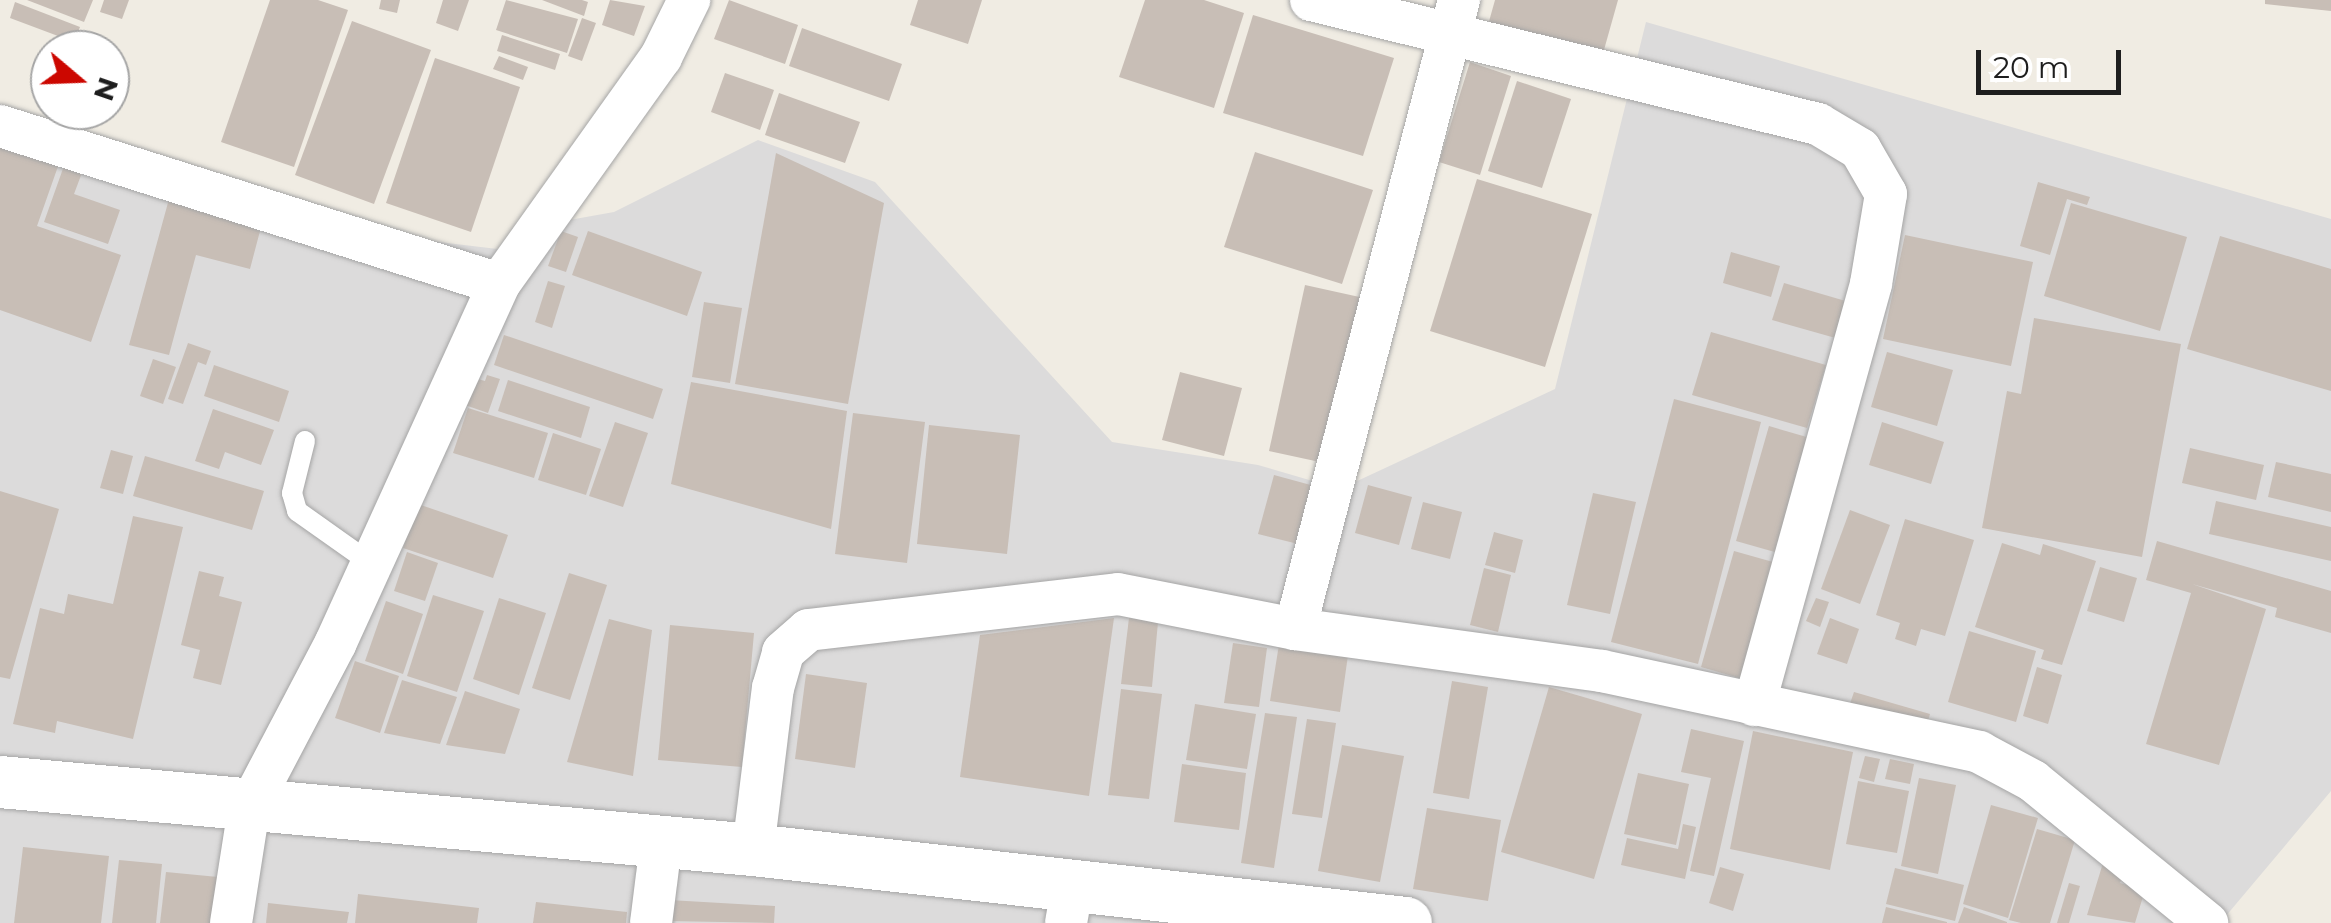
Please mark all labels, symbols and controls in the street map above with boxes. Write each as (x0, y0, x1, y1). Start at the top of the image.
north arrow (30, 30, 130, 130)
scale bar (1981, 30, 2126, 92)
text: 20 m (1993, 49, 2070, 86)
text: N (87, 73, 126, 105)

